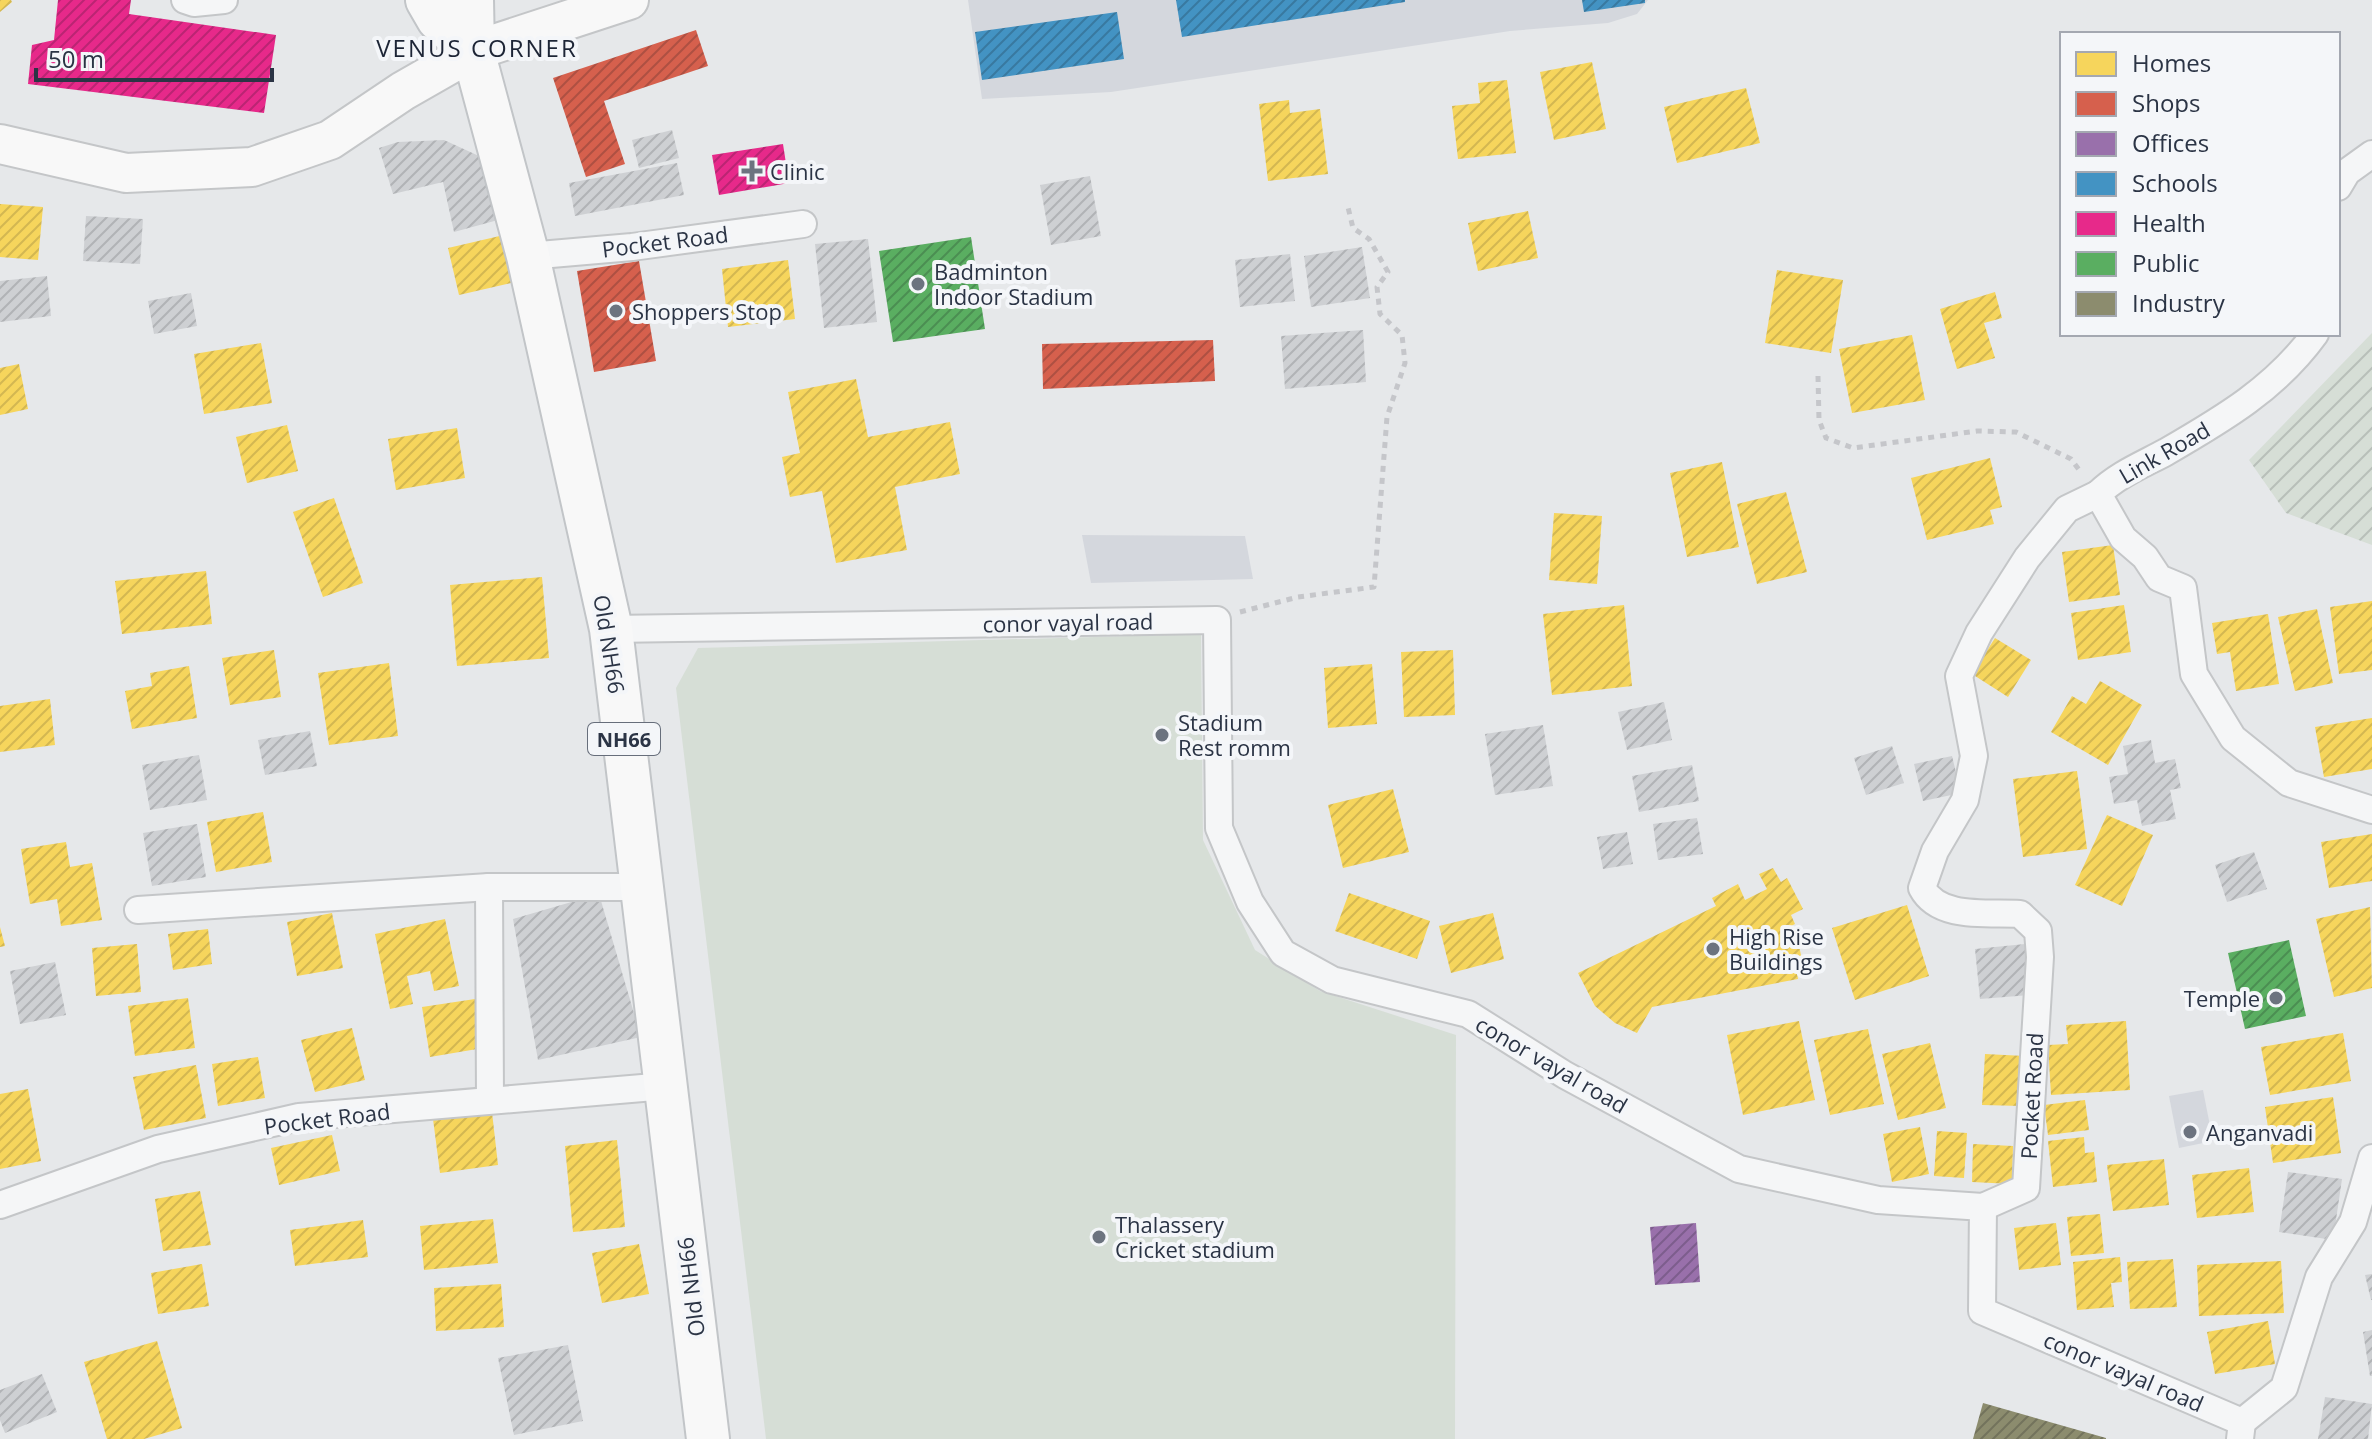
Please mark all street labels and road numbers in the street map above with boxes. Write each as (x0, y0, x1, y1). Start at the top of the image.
street label: Pocket Road (600, 218, 730, 264)
street label: Link Road (2113, 414, 2215, 490)
street label: Old NH66 (587, 592, 633, 696)
street label: conor vayal road (982, 606, 1154, 638)
road number: NH66 (588, 723, 660, 755)
street label: conor vayal road (1471, 1008, 1633, 1120)
street label: Pocket Road (2013, 1032, 2049, 1160)
street label: Pocket Road (262, 1095, 392, 1141)
street label: Old NH66 (669, 1236, 711, 1338)
street label: conor vayal road (2040, 1324, 2208, 1418)

